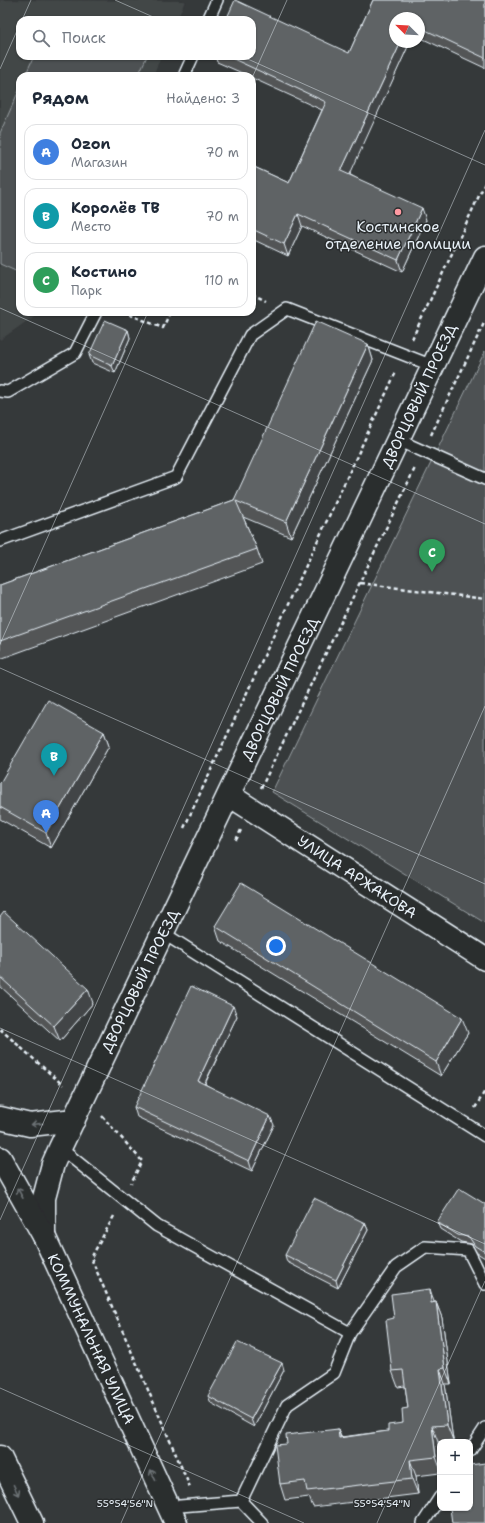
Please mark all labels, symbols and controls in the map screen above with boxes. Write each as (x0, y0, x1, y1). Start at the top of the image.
north arrow (389, 12, 425, 48)
search box (16, 16, 256, 60)
icon: search (30, 27, 52, 49)
text: Поиск (62, 28, 106, 48)
text: Рядом (32, 87, 89, 109)
text: Найдено: 3 (166, 90, 240, 107)
text: Ozon (71, 134, 111, 154)
text: A (41, 144, 51, 161)
text: 70 m (205, 144, 239, 161)
text: Магазин (71, 154, 127, 171)
text: Королёв ТВ (71, 198, 160, 218)
marker: Костинское отделение полиции (393, 207, 403, 217)
text: B (42, 208, 50, 225)
text: 70 m (205, 208, 239, 225)
place label: Костинское отделение полиции (325, 217, 471, 254)
text: Место (71, 218, 111, 235)
text: Костино (71, 262, 137, 282)
text: C (42, 272, 50, 289)
text: 110 m (204, 272, 239, 289)
text: Парк (71, 282, 102, 299)
street label: ДВОРЦОВЫЙ ПРОЕЗД (376, 320, 462, 471)
pin: C (419, 539, 445, 572)
street label: ДВОРЦОВЫЙ ПРОЕЗД (236, 613, 324, 764)
pin: B (41, 743, 67, 776)
pin: A (33, 800, 59, 833)
street label: УЛИЦА АРЖАКОВА (293, 831, 421, 923)
street label: ДВОРЦОВЫЙ ПРОЕЗД (96, 905, 184, 1056)
your location (266, 936, 286, 956)
one-way arrow (31, 1120, 44, 1128)
one-way arrow (15, 1187, 23, 1199)
street label: КОММУНАЛЬНАЯ УЛИЦА (43, 1251, 139, 1428)
map controls (437, 1439, 473, 1511)
button: + (437, 1439, 473, 1475)
one-way arrow (149, 1469, 157, 1481)
button: − (437, 1475, 473, 1511)
one-way arrow (13, 1484, 20, 1496)
text: 55°54'56"N (97, 1497, 153, 1510)
text: 55°54'54"N (354, 1497, 410, 1510)

